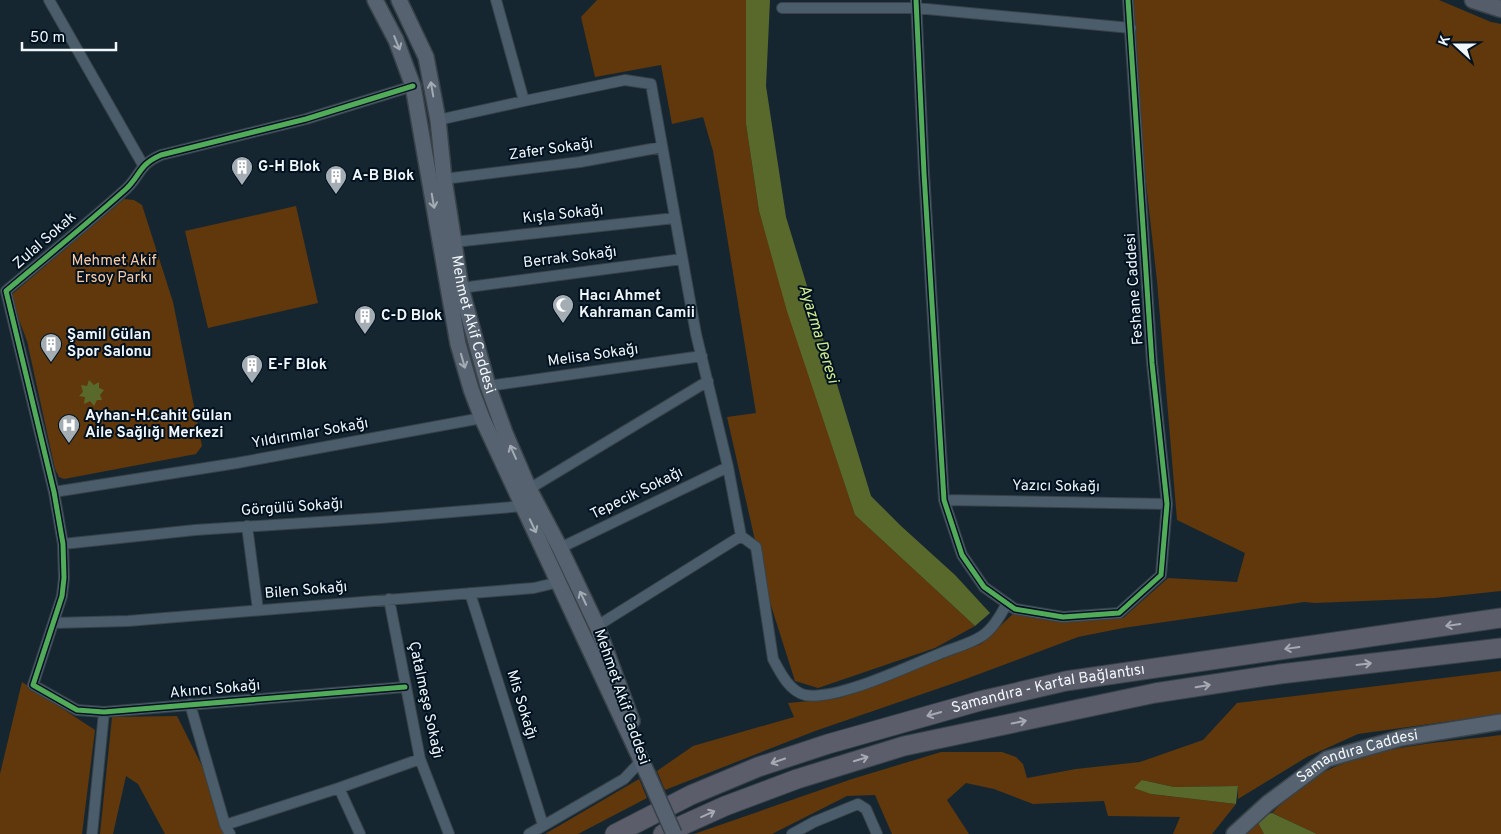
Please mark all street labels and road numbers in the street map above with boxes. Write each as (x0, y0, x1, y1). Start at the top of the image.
street label: Zafer Sokağı (508, 135, 594, 165)
street label: Kışla Sokağı (522, 201, 604, 229)
street label: Zulal Sokak (9, 208, 81, 274)
street label: Feshane Caddesi (1122, 232, 1148, 346)
street label: Berrak Sokağı (522, 243, 618, 273)
street label: Mehmet Akif Caddesi (447, 254, 500, 396)
street label: Melisa Sokağı (546, 340, 640, 372)
street label: Yıldırımlar Sokağı (250, 414, 370, 454)
street label: Tepecik Sokağı (588, 463, 686, 525)
street label: Yazıcı Sokağı (1012, 477, 1100, 497)
street label: Görgülü Sokağı (240, 495, 344, 521)
street label: Bilen Sokağı (264, 578, 348, 604)
street label: Mehmet Akif Caddesi (589, 627, 653, 767)
street label: Çatalmeşe Sokağı (403, 640, 447, 760)
street label: Samandıra - Kartal Bağlantısı (949, 660, 1146, 718)
street label: Mis Sokağı (501, 668, 541, 742)
street label: Akıncı Sokağı (169, 677, 261, 703)
street label: Samandıra Caddesi (1293, 726, 1419, 788)

